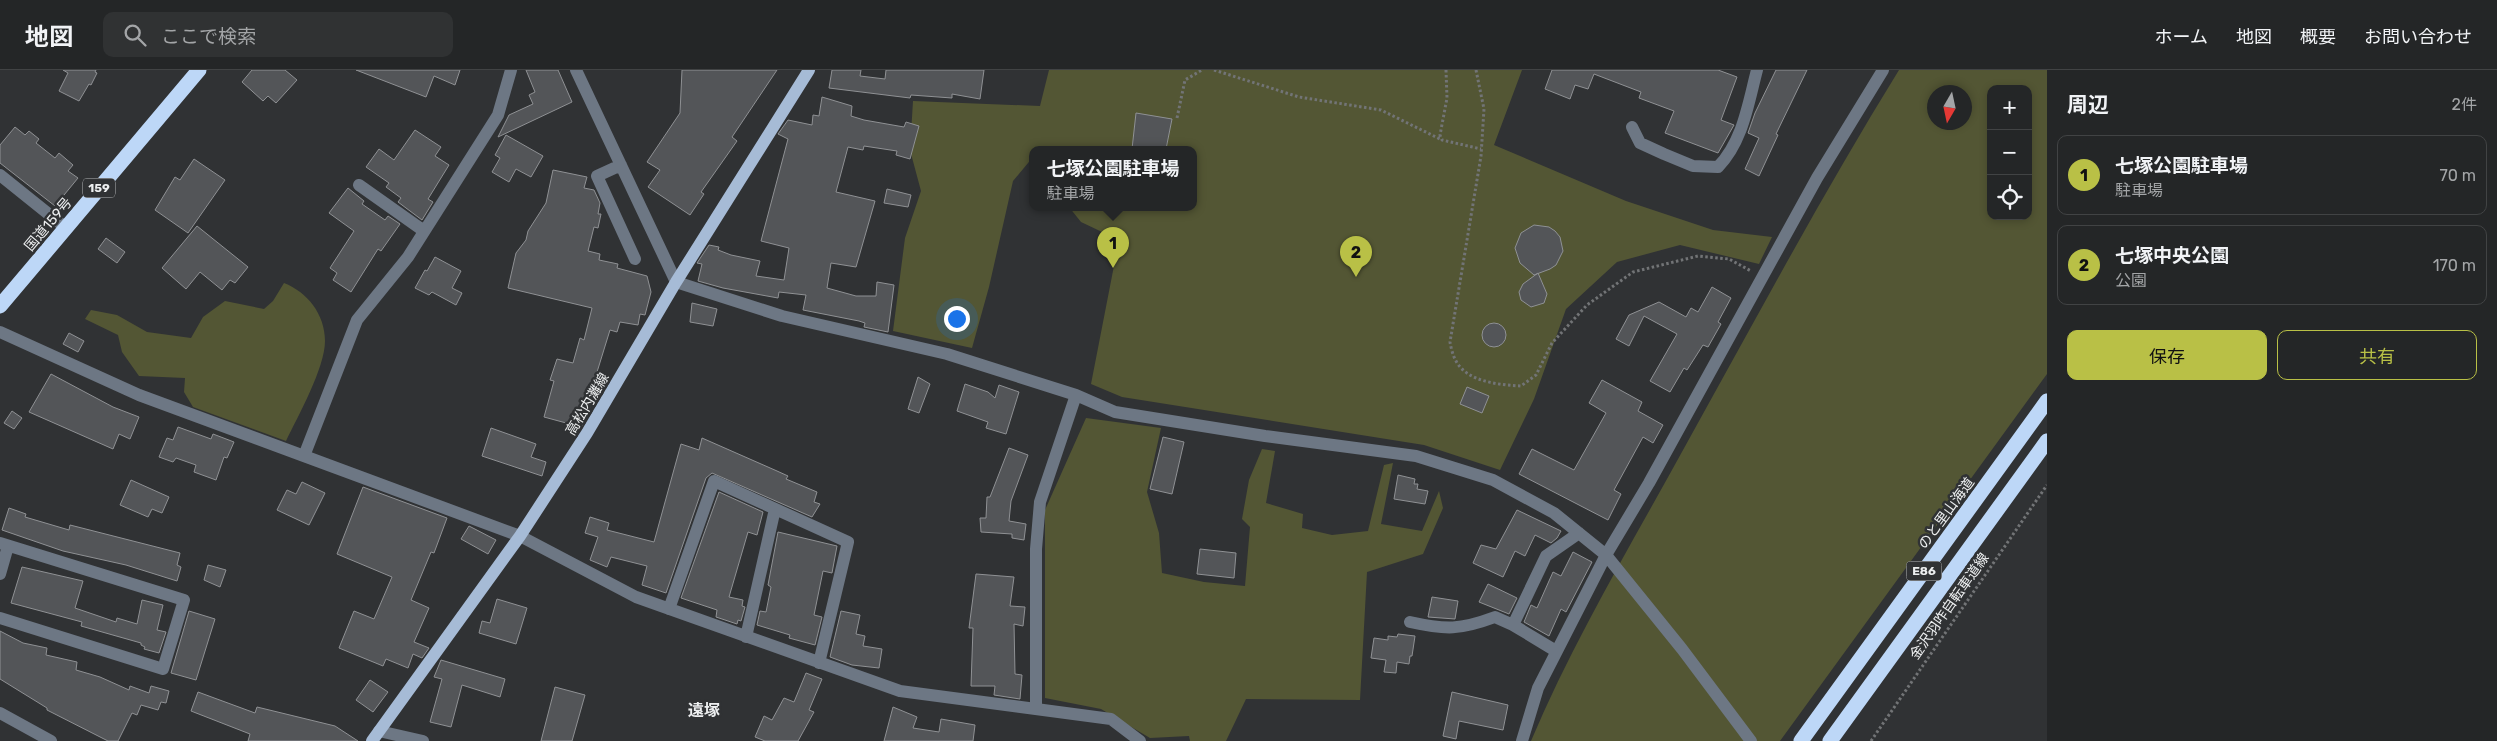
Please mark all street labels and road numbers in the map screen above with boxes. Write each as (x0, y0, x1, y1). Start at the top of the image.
road number: 159 (83, 179, 115, 198)
street label: 国道159号 (21, 194, 76, 255)
street label: 高松内灘線 (562, 370, 613, 439)
street label: のと里山海道 (1915, 474, 1978, 552)
street label: 金沢羽咋自転車道線 (1906, 550, 1993, 663)
road number: E86 (1906, 562, 1942, 581)

